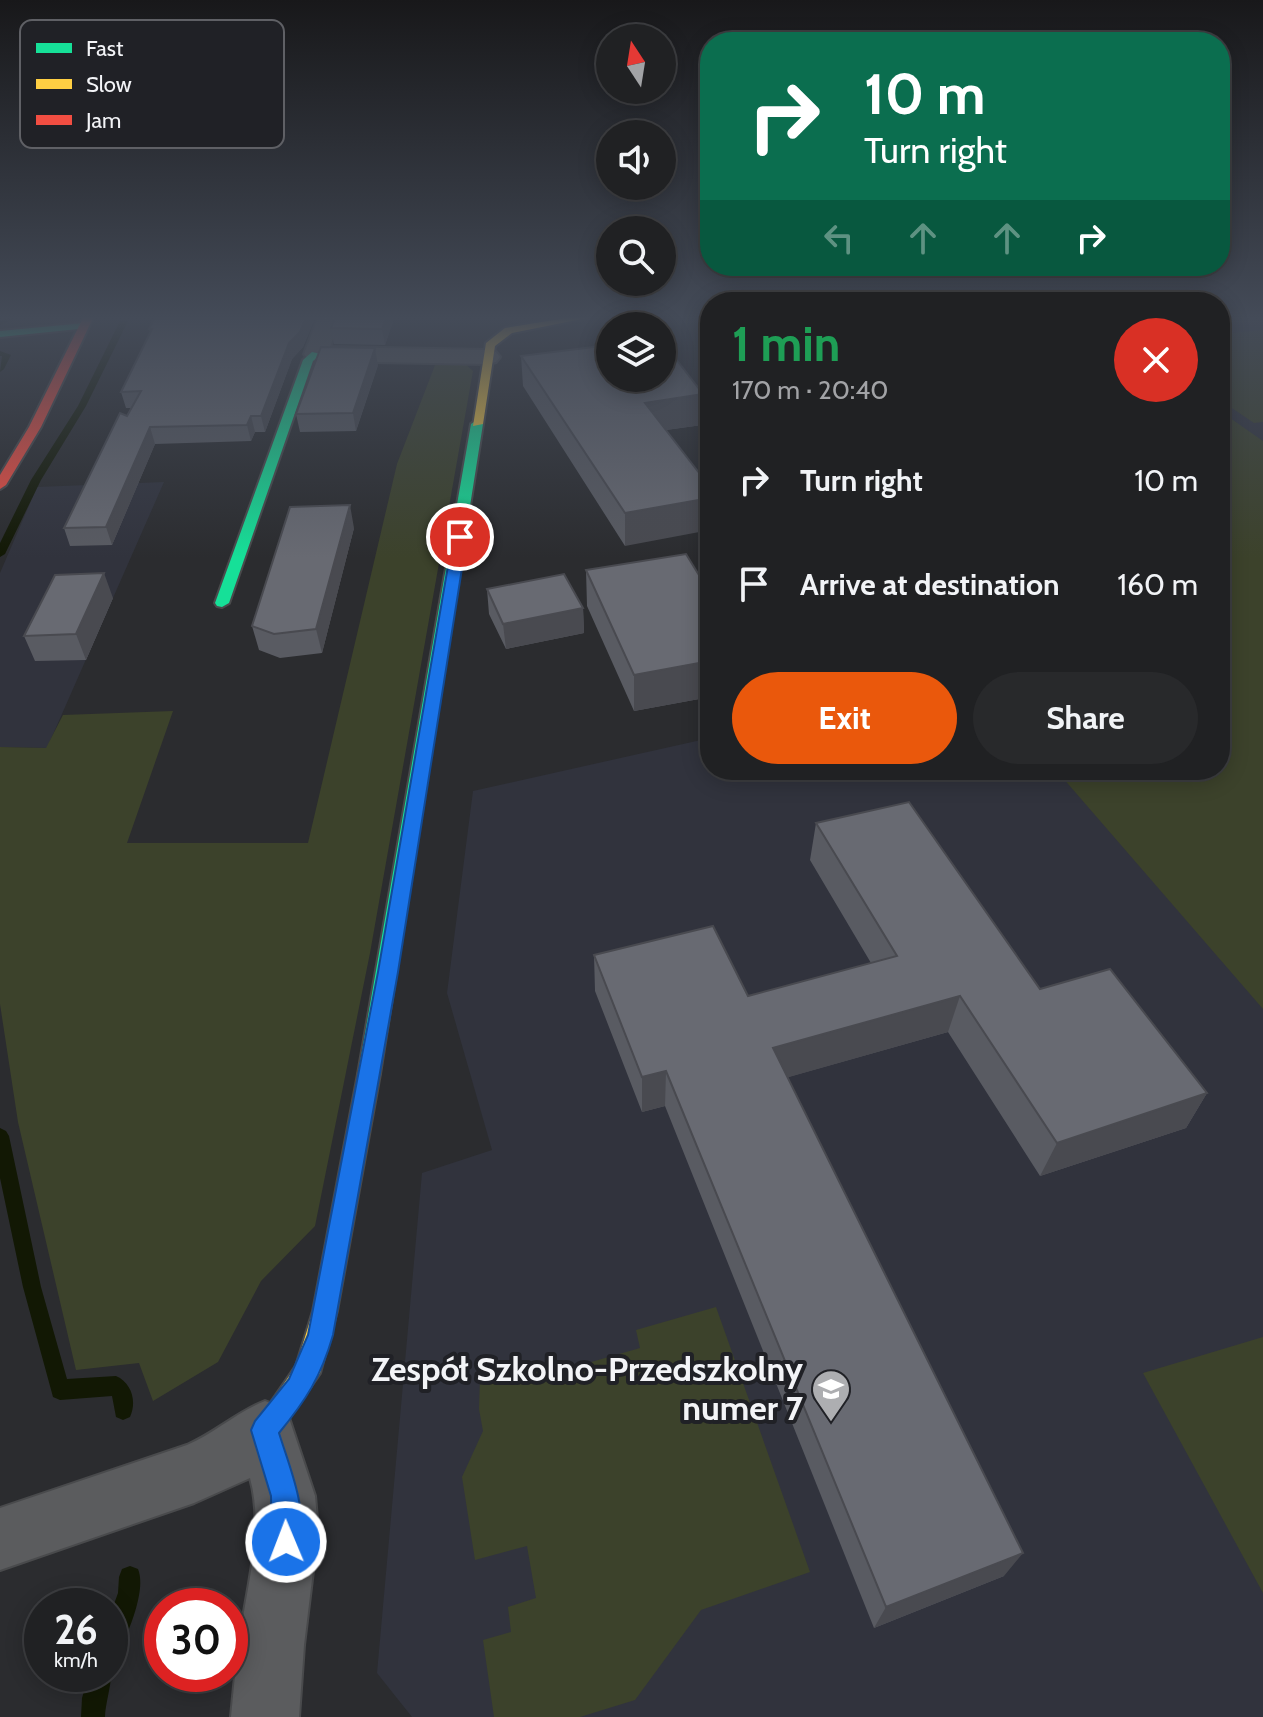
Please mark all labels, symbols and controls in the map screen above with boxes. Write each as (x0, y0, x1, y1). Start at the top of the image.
legend (20, 20, 284, 148)
north arrow (596, 24, 676, 104)
map controls (596, 24, 676, 392)
text: Fast (86, 35, 124, 62)
text: 10 m (864, 60, 985, 128)
icon: right (732, 64, 836, 168)
text: Slow (86, 71, 132, 98)
text: Jam (85, 107, 121, 134)
button: sound (596, 120, 676, 200)
text: Turn right (864, 128, 1007, 172)
button: search (596, 216, 676, 296)
icon: left (817, 216, 861, 260)
icon: ahead (901, 216, 945, 260)
icon: ahead (985, 216, 1029, 260)
icon: right (1069, 216, 1113, 260)
button: layers (596, 312, 676, 392)
text: 1 min (732, 315, 840, 373)
button: close (1114, 318, 1198, 402)
text: 170 m · 20:40 (732, 374, 888, 406)
icon: right (732, 458, 776, 502)
text: Turn right (800, 462, 923, 499)
text: 10 m (1134, 462, 1198, 499)
pin (426, 503, 494, 571)
icon: arrive (438, 515, 482, 559)
icon: arrive (732, 562, 776, 606)
text: Arrive at destination (800, 566, 1060, 603)
text: 160 m (1117, 566, 1198, 603)
button: Exit (732, 672, 957, 764)
button: Share (973, 672, 1198, 764)
place label: Zespół Szkolno-Przedszkolny numer 7 (371, 1348, 804, 1429)
school or university icon: Zespół Szkolno-Przedszkolny numer 7 (810, 1368, 852, 1423)
position arrow (244, 1500, 328, 1584)
speed limit sign: 30 (144, 1588, 248, 1692)
text: 26 (54, 1605, 98, 1654)
text: km/h (54, 1648, 98, 1672)

